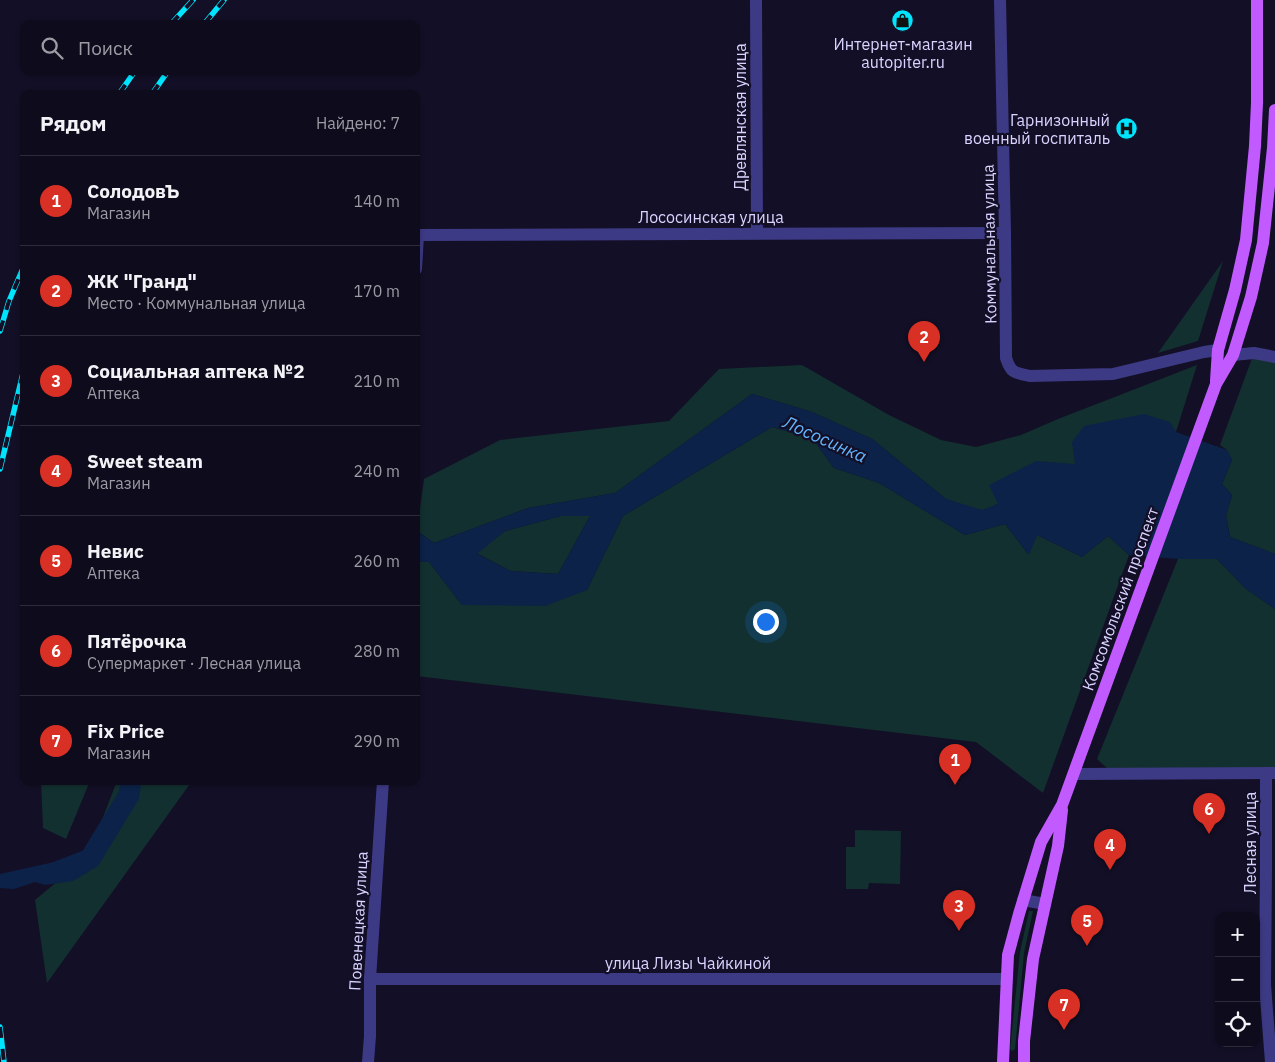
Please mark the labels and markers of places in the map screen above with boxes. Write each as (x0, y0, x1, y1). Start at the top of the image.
shop icon: Интернет-магазин autopiter.ru (891, 8, 915, 32)
place label: Интернет-магазин autopiter.ru (833, 34, 973, 72)
place label: Гарнизонный военный госпиталь (964, 110, 1110, 148)
hospital icon: Гарнизонный военный госпиталь (1114, 117, 1138, 141)
pin: 2 (908, 321, 940, 362)
pin: 1 (939, 744, 971, 785)
pin: 6 (1193, 793, 1225, 834)
pin: 4 (1094, 829, 1126, 870)
pin: 3 (943, 890, 975, 931)
pin: 5 (1071, 905, 1103, 946)
pin: 7 (1048, 989, 1080, 1030)

